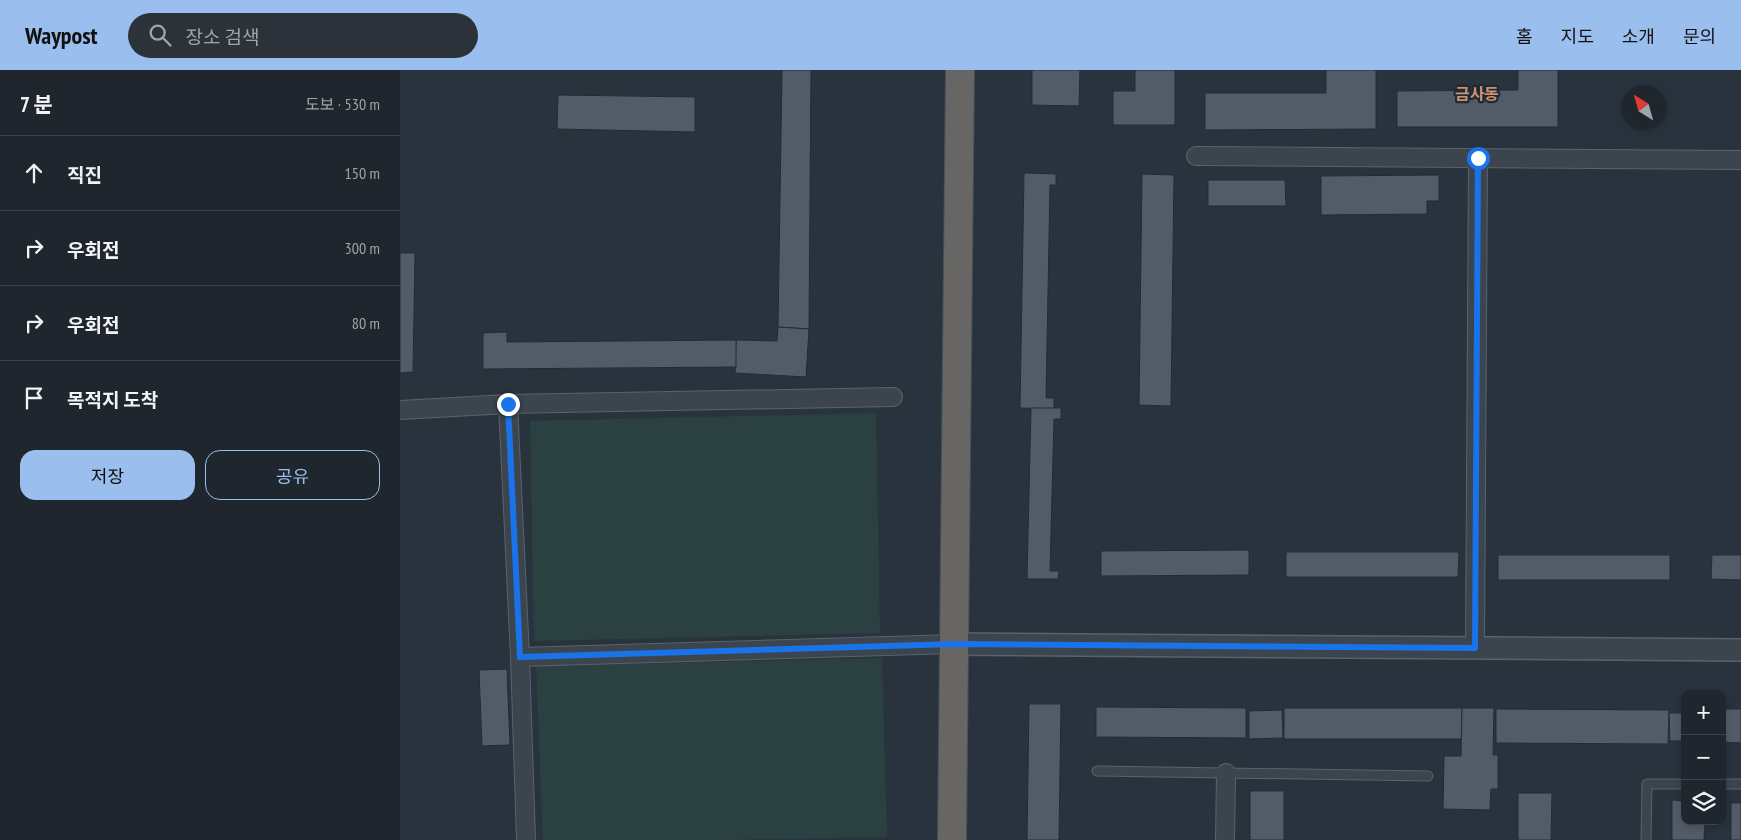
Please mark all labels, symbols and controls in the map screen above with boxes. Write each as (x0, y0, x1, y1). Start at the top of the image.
search box (128, 13, 478, 58)
text: Waypost (25, 20, 98, 51)
icon: search (146, 21, 174, 49)
text: 장소 검색 (186, 25, 259, 49)
text: 홈 (1516, 25, 1533, 48)
text: 지도 (1561, 25, 1594, 48)
text: 소개 (1622, 25, 1655, 48)
text: 문의 (1683, 25, 1716, 48)
district label: 금사동 (1455, 84, 1499, 104)
north arrow (1621, 85, 1666, 130)
text: 7 분 (20, 91, 53, 118)
text: 도보 · 530 m (305, 94, 380, 114)
route start (1467, 147, 1490, 170)
icon: ahead (20, 159, 48, 187)
text: 직진 (67, 163, 102, 187)
text: 150 m (345, 163, 380, 183)
icon: right (20, 234, 48, 262)
text: 우회전 (67, 238, 119, 262)
text: 300 m (345, 238, 380, 258)
icon: right (20, 309, 48, 337)
text: 우회전 (67, 313, 119, 337)
text: 80 m (352, 313, 380, 333)
icon: arrive (20, 384, 48, 412)
text: 목적지 도착 (67, 388, 158, 412)
route end (497, 393, 520, 416)
button: 저장 (20, 450, 195, 500)
button: 공유 (205, 450, 380, 500)
map controls (1681, 690, 1726, 825)
button: + (1681, 690, 1726, 735)
button: − (1681, 735, 1726, 780)
button: layers (1681, 780, 1726, 825)

